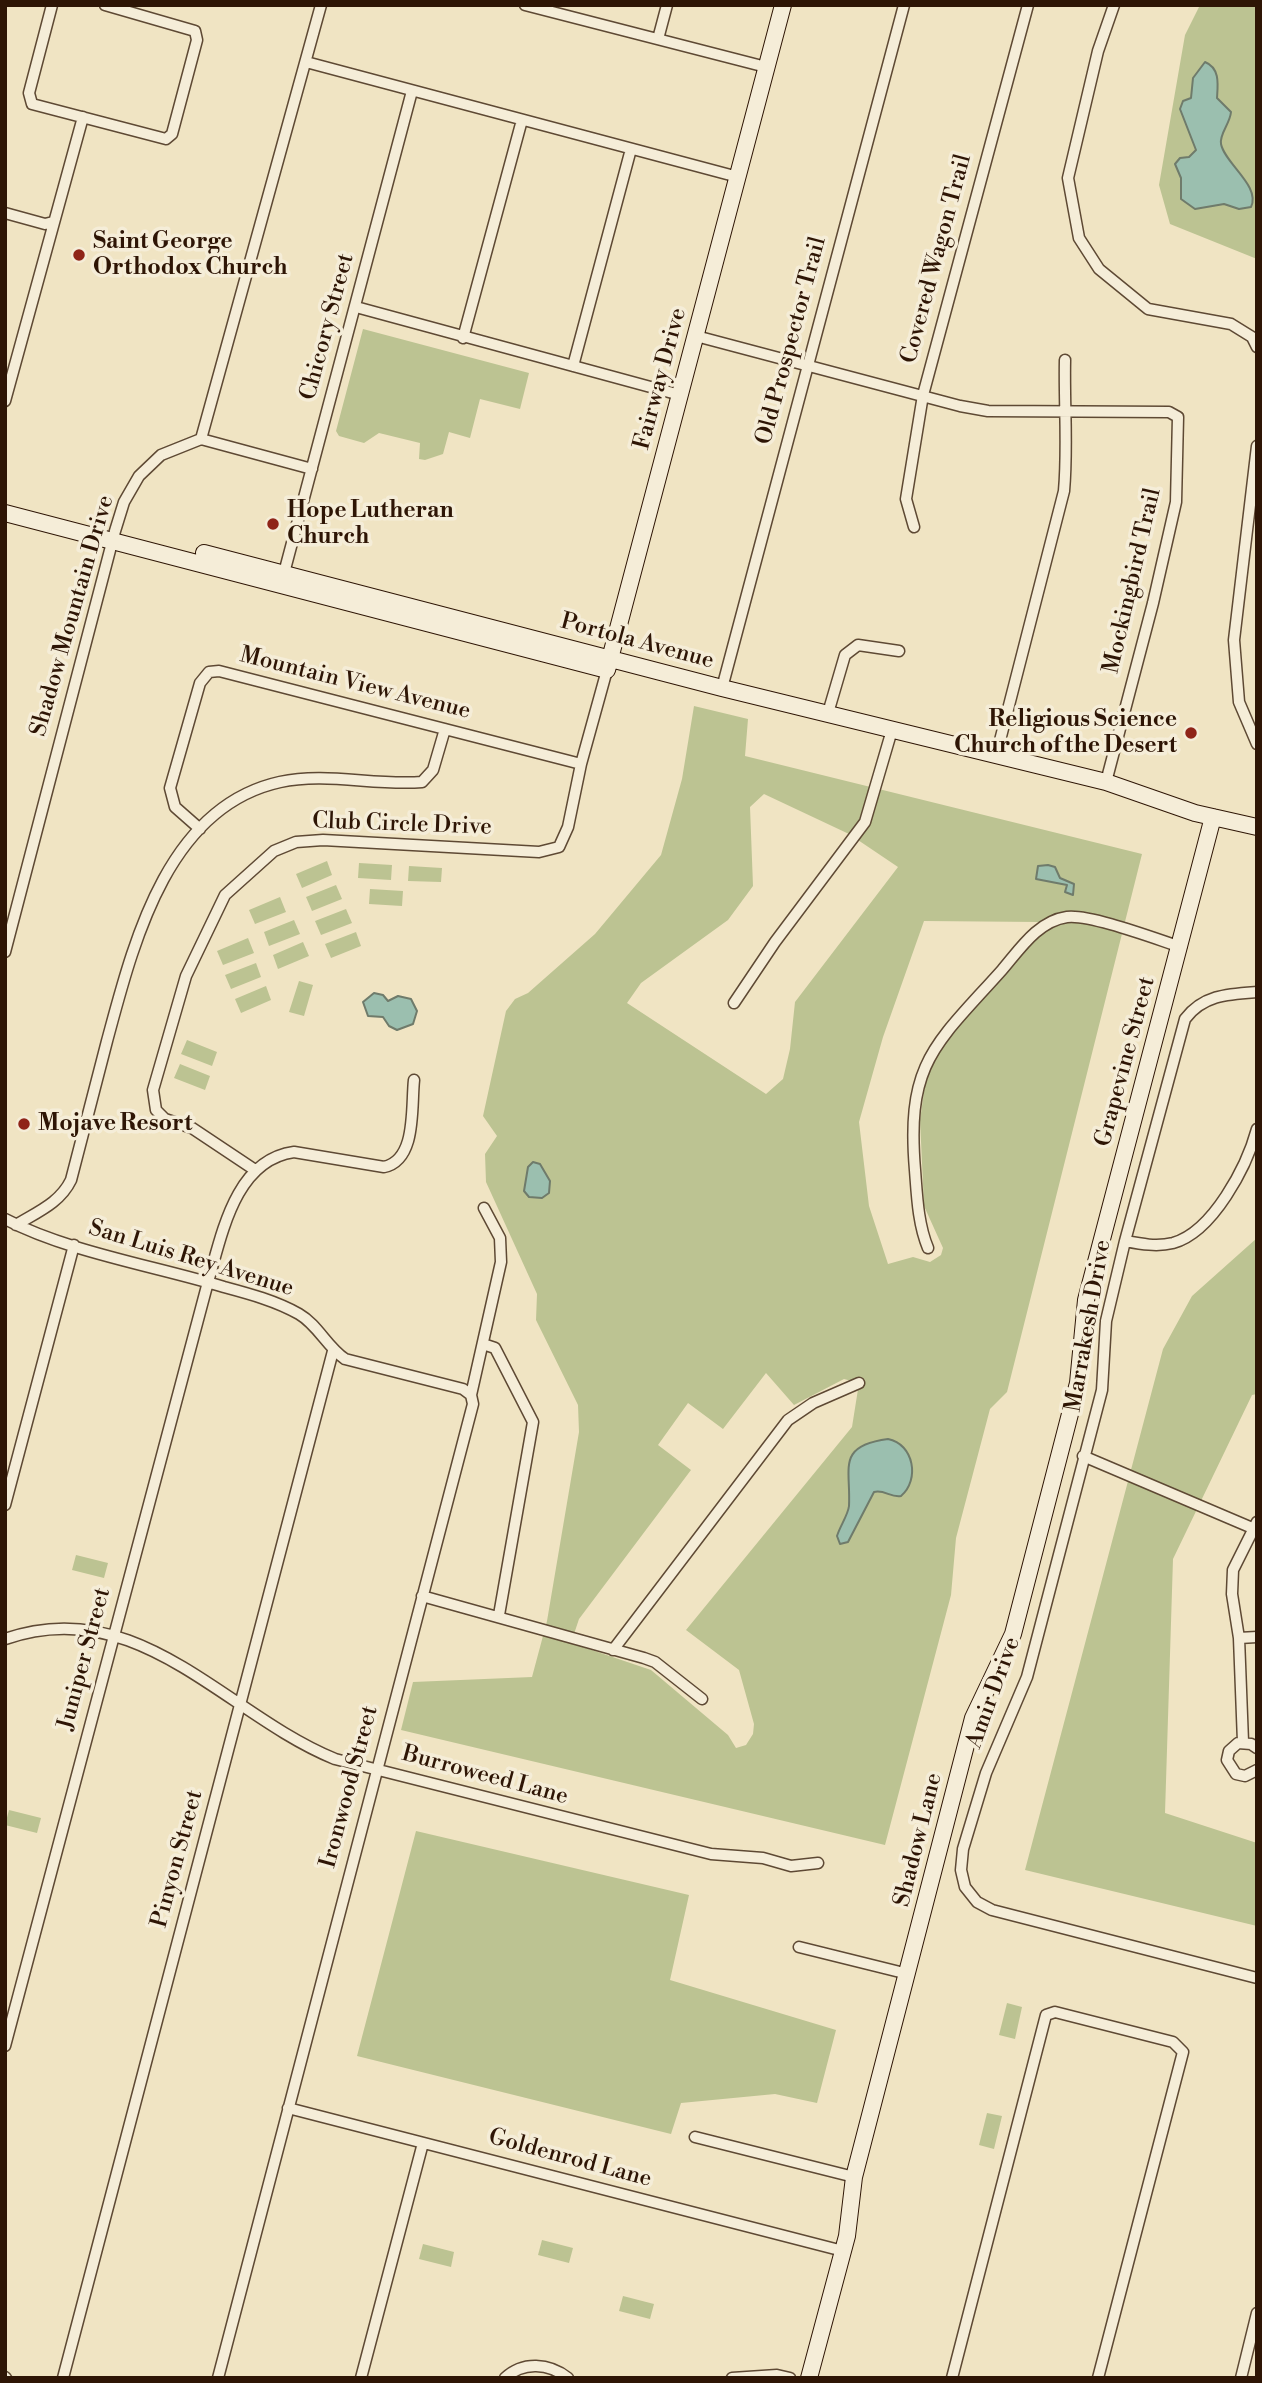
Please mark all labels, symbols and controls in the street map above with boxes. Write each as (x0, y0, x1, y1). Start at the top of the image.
street label: Covered Wagon Trail (896, 151, 978, 367)
place label: Saint George Orthodox Church (93, 228, 287, 282)
street label: Old Prospector Trail (751, 234, 833, 448)
marker: Saint George Orthodox Church (71, 247, 87, 263)
street label: Chicory Street (295, 251, 361, 403)
street label: Fairway Drive (629, 305, 693, 453)
street label: Mockingbird Trail (1098, 486, 1168, 676)
street label: Shadow Mountain Drive (25, 492, 121, 740)
place label: Hope Lutheran Church (287, 497, 454, 551)
marker: Hope Lutheran Church (265, 516, 281, 532)
street label: Portola Avenue (557, 608, 717, 676)
street label: Mountain View Avenue (237, 642, 473, 726)
place label: Religious Science Church of the Desert (954, 706, 1177, 760)
marker: Religious Science Church of the Desert (1183, 725, 1199, 741)
street label: Club Circle Drive (312, 808, 492, 842)
street label: Grapevine Street (1090, 974, 1162, 1150)
place label: Mojave Resort (38, 1110, 192, 1138)
marker: Mojave Resort (16, 1116, 32, 1132)
street label: San Luis Rey Avenue (85, 1215, 297, 1303)
street label: Marrakesh Drive (1060, 1238, 1118, 1414)
street label: Juniper Street (53, 1585, 117, 1733)
street label: Amir Drive (961, 1633, 1027, 1753)
street label: Ironwood Street (315, 1703, 385, 1871)
street label: Burroweed Lane (399, 1741, 571, 1811)
street label: Shadow Lane (889, 1770, 949, 1910)
street label: Pinyon Street (146, 1787, 210, 1931)
street label: Goldenrod Lane (485, 2124, 655, 2194)

